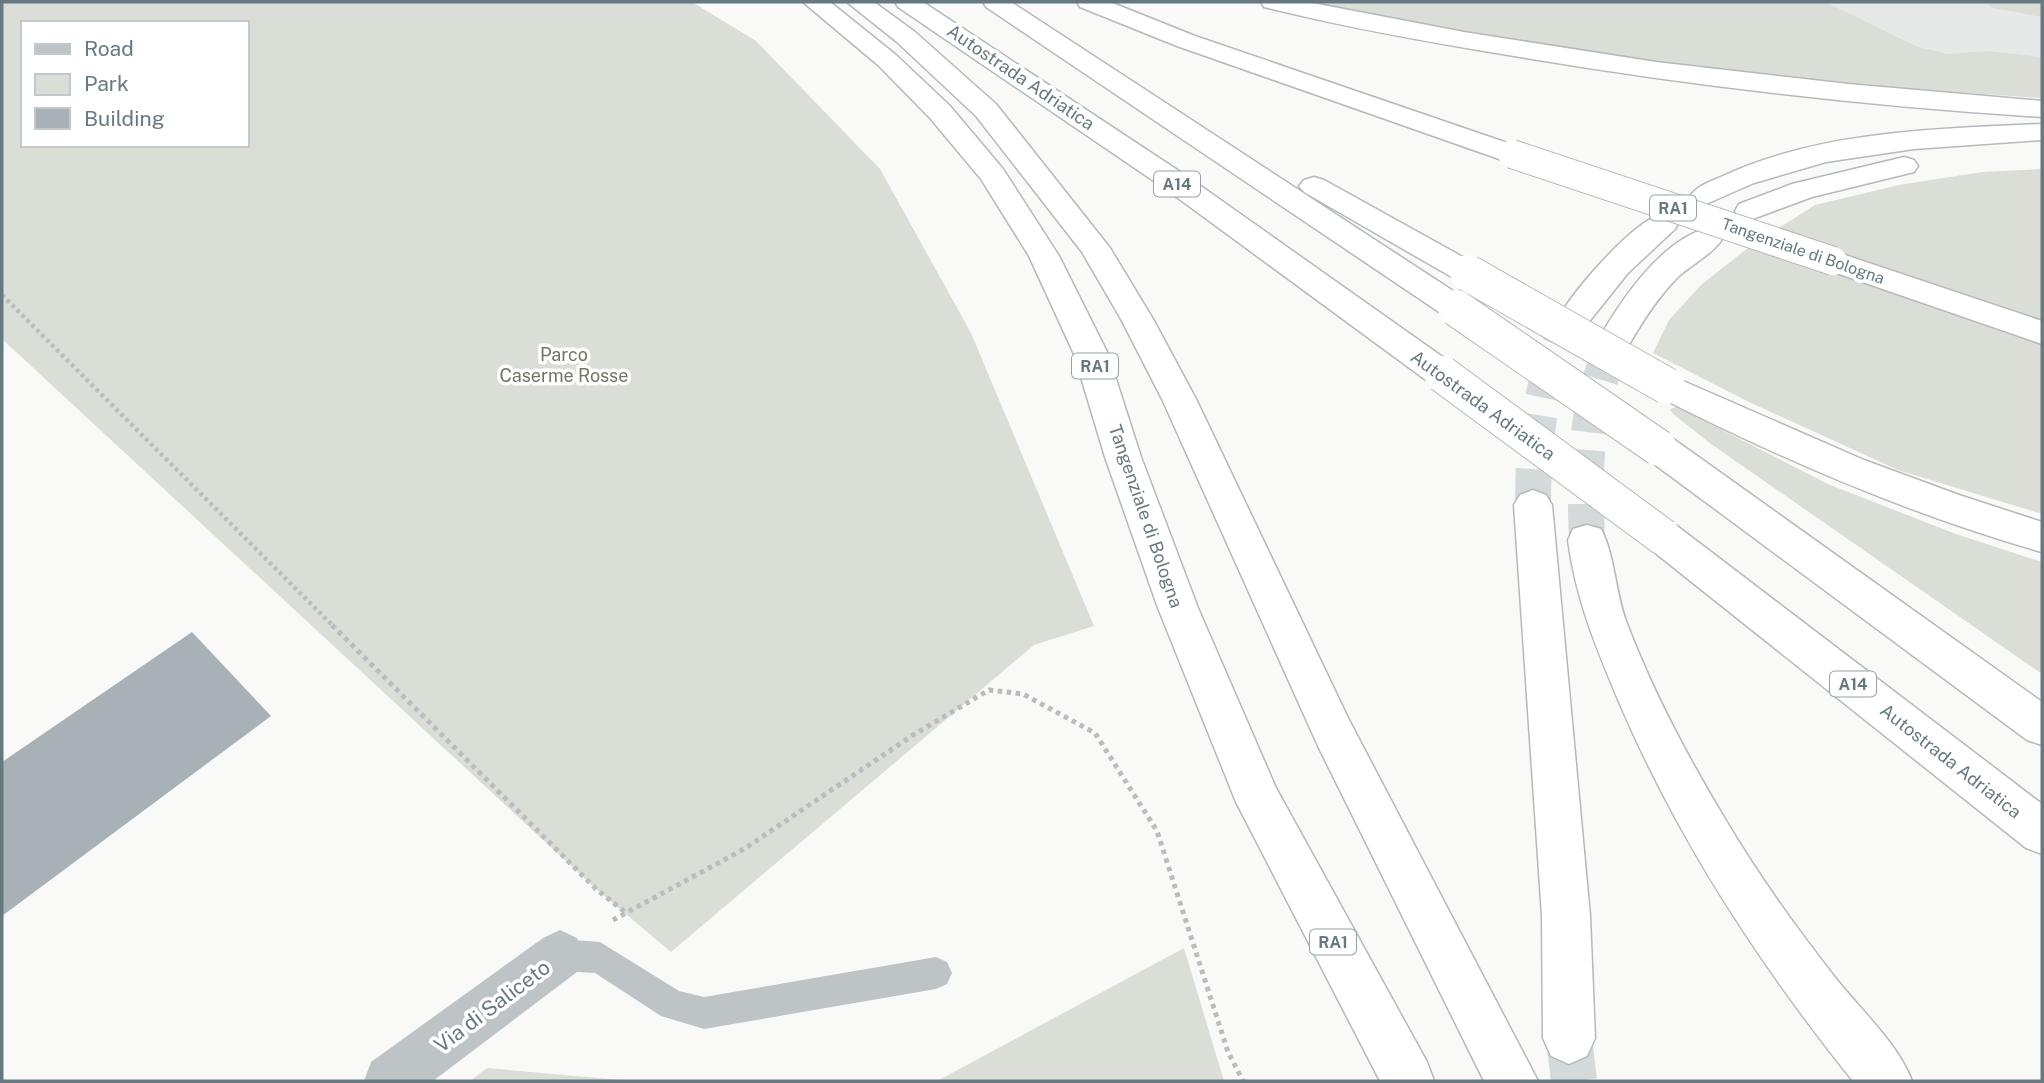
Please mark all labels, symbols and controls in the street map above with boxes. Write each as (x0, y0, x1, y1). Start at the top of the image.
street label: Autostrada Adriatica (943, 20, 1099, 134)
legend (21, 21, 248, 147)
text: Road (84, 36, 134, 61)
text: Park (84, 71, 129, 96)
text: Building (84, 106, 165, 131)
road number: A14 (1154, 172, 1200, 196)
road number: RA1 (1650, 196, 1696, 220)
street label: Tangenziale di Bologna (1719, 214, 1887, 288)
park label: Parco Caserme Rosse (500, 344, 628, 386)
street label: Autostrada Adriatica (1407, 346, 1559, 464)
road number: RA1 (1072, 354, 1118, 378)
street label: Tangenziale di Bologna (1105, 422, 1187, 610)
road number: A14 (1830, 671, 1876, 696)
street label: Autostrada Adriatica (1876, 699, 2026, 823)
road number: RA1 (1310, 930, 1356, 954)
street label: Via di Saliceto (429, 954, 555, 1058)

